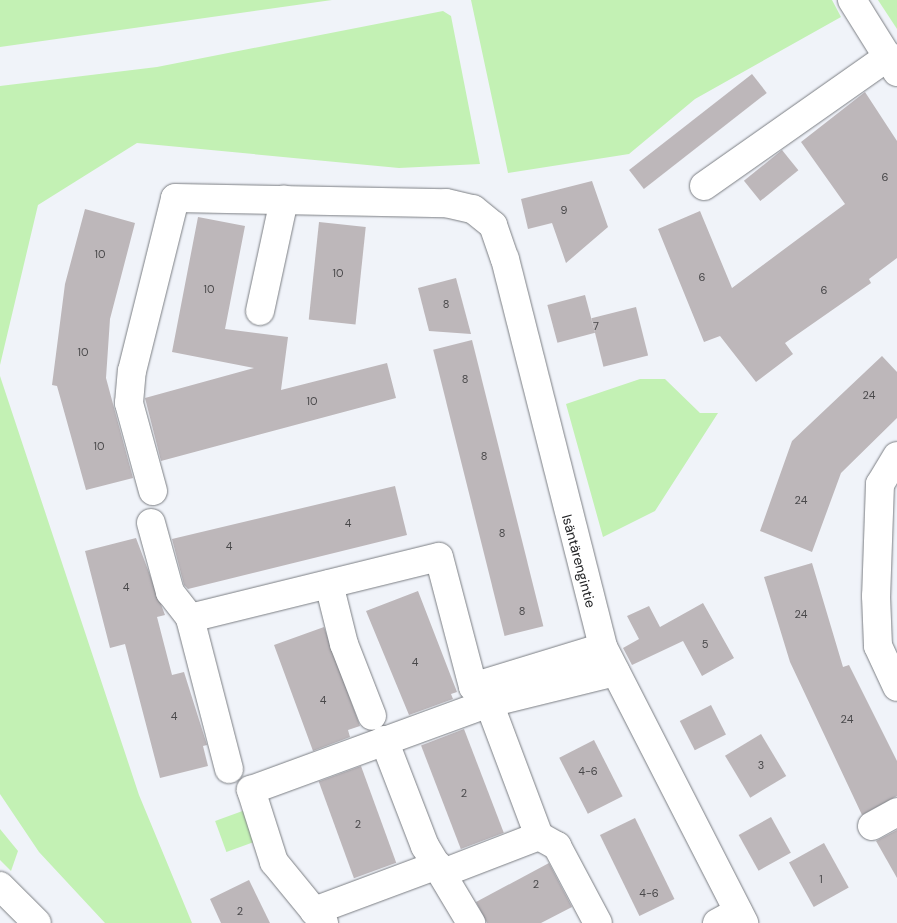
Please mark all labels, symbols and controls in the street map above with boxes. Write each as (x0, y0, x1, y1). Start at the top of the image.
house number: 6 (882, 170, 888, 184)
house number: 9 (561, 203, 567, 217)
house number: 10 (95, 247, 105, 261)
house number: 10 (333, 266, 343, 280)
house number: 6 (699, 270, 705, 284)
house number: 10 (204, 282, 214, 296)
house number: 6 (821, 283, 827, 297)
house number: 8 (443, 297, 449, 311)
house number: 7 (593, 319, 599, 333)
house number: 10 (78, 345, 88, 359)
house number: 8 (462, 372, 468, 386)
house number: 24 (863, 388, 875, 402)
house number: 10 (307, 394, 317, 408)
house number: 10 (94, 439, 104, 453)
house number: 8 (481, 449, 487, 463)
house number: 24 (795, 493, 807, 507)
street label: Isäntärengintie (558, 512, 600, 610)
house number: 4 (345, 516, 351, 530)
house number: 8 (499, 526, 505, 540)
house number: 4 (226, 539, 232, 553)
house number: 4 (123, 580, 129, 594)
house number: 8 (519, 604, 525, 618)
house number: 24 (795, 607, 807, 621)
house number: 5 (702, 637, 708, 651)
house number: 4 (412, 655, 418, 669)
house number: 4 (320, 693, 326, 707)
house number: 4 (171, 709, 177, 723)
house number: 24 (841, 712, 853, 726)
house number: 3 (758, 758, 764, 772)
house number: 4-6 (578, 764, 598, 778)
house number: 2 (461, 786, 467, 800)
house number: 2 (355, 817, 361, 831)
house number: 1 (819, 872, 823, 886)
house number: 2 (533, 877, 539, 891)
house number: 4-6 (639, 886, 659, 900)
house number: 2 (237, 904, 243, 918)

